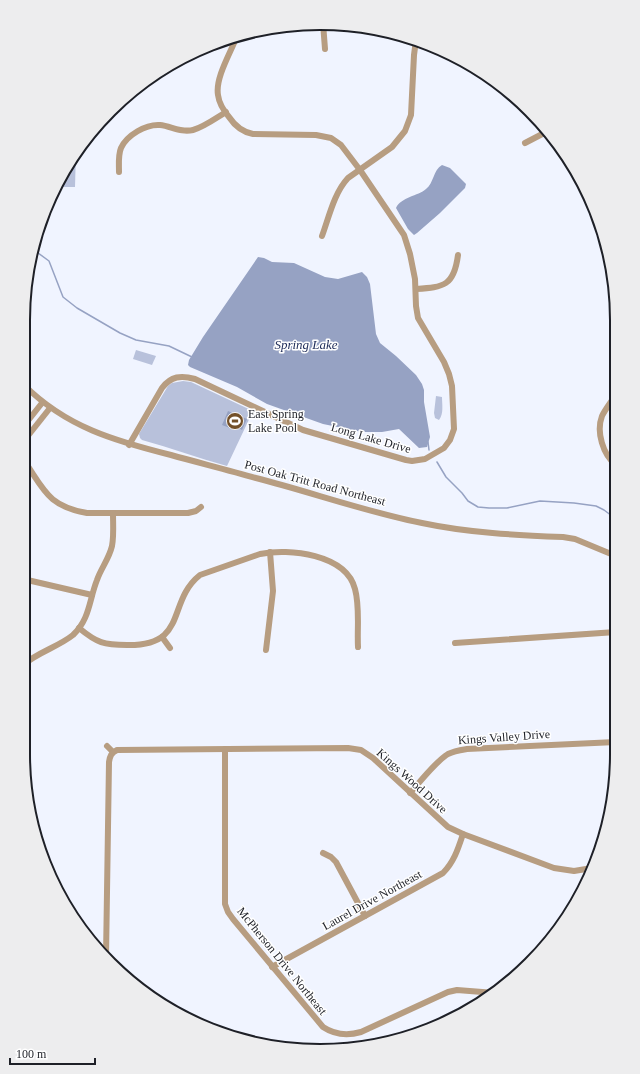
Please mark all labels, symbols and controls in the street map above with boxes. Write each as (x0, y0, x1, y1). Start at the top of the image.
water label: Spring Lake (274, 337, 338, 352)
place label: East Spring Lake Pool (248, 407, 304, 435)
sports icon: East Spring Lake Pool (225, 411, 245, 431)
street label: Long Lake Drive (329, 420, 413, 456)
street label: Post Oak Tritt Road Northeast (243, 457, 388, 509)
street label: Kings Valley Drive (457, 727, 551, 747)
street label: Kings Wood Drive (374, 746, 450, 816)
street label: Laurel Drive Northeast (320, 867, 425, 933)
street label: McPherson Drive Northeast (234, 904, 330, 1018)
scale bar (10, 1040, 95, 1066)
text: 100 m (16, 1047, 47, 1061)

